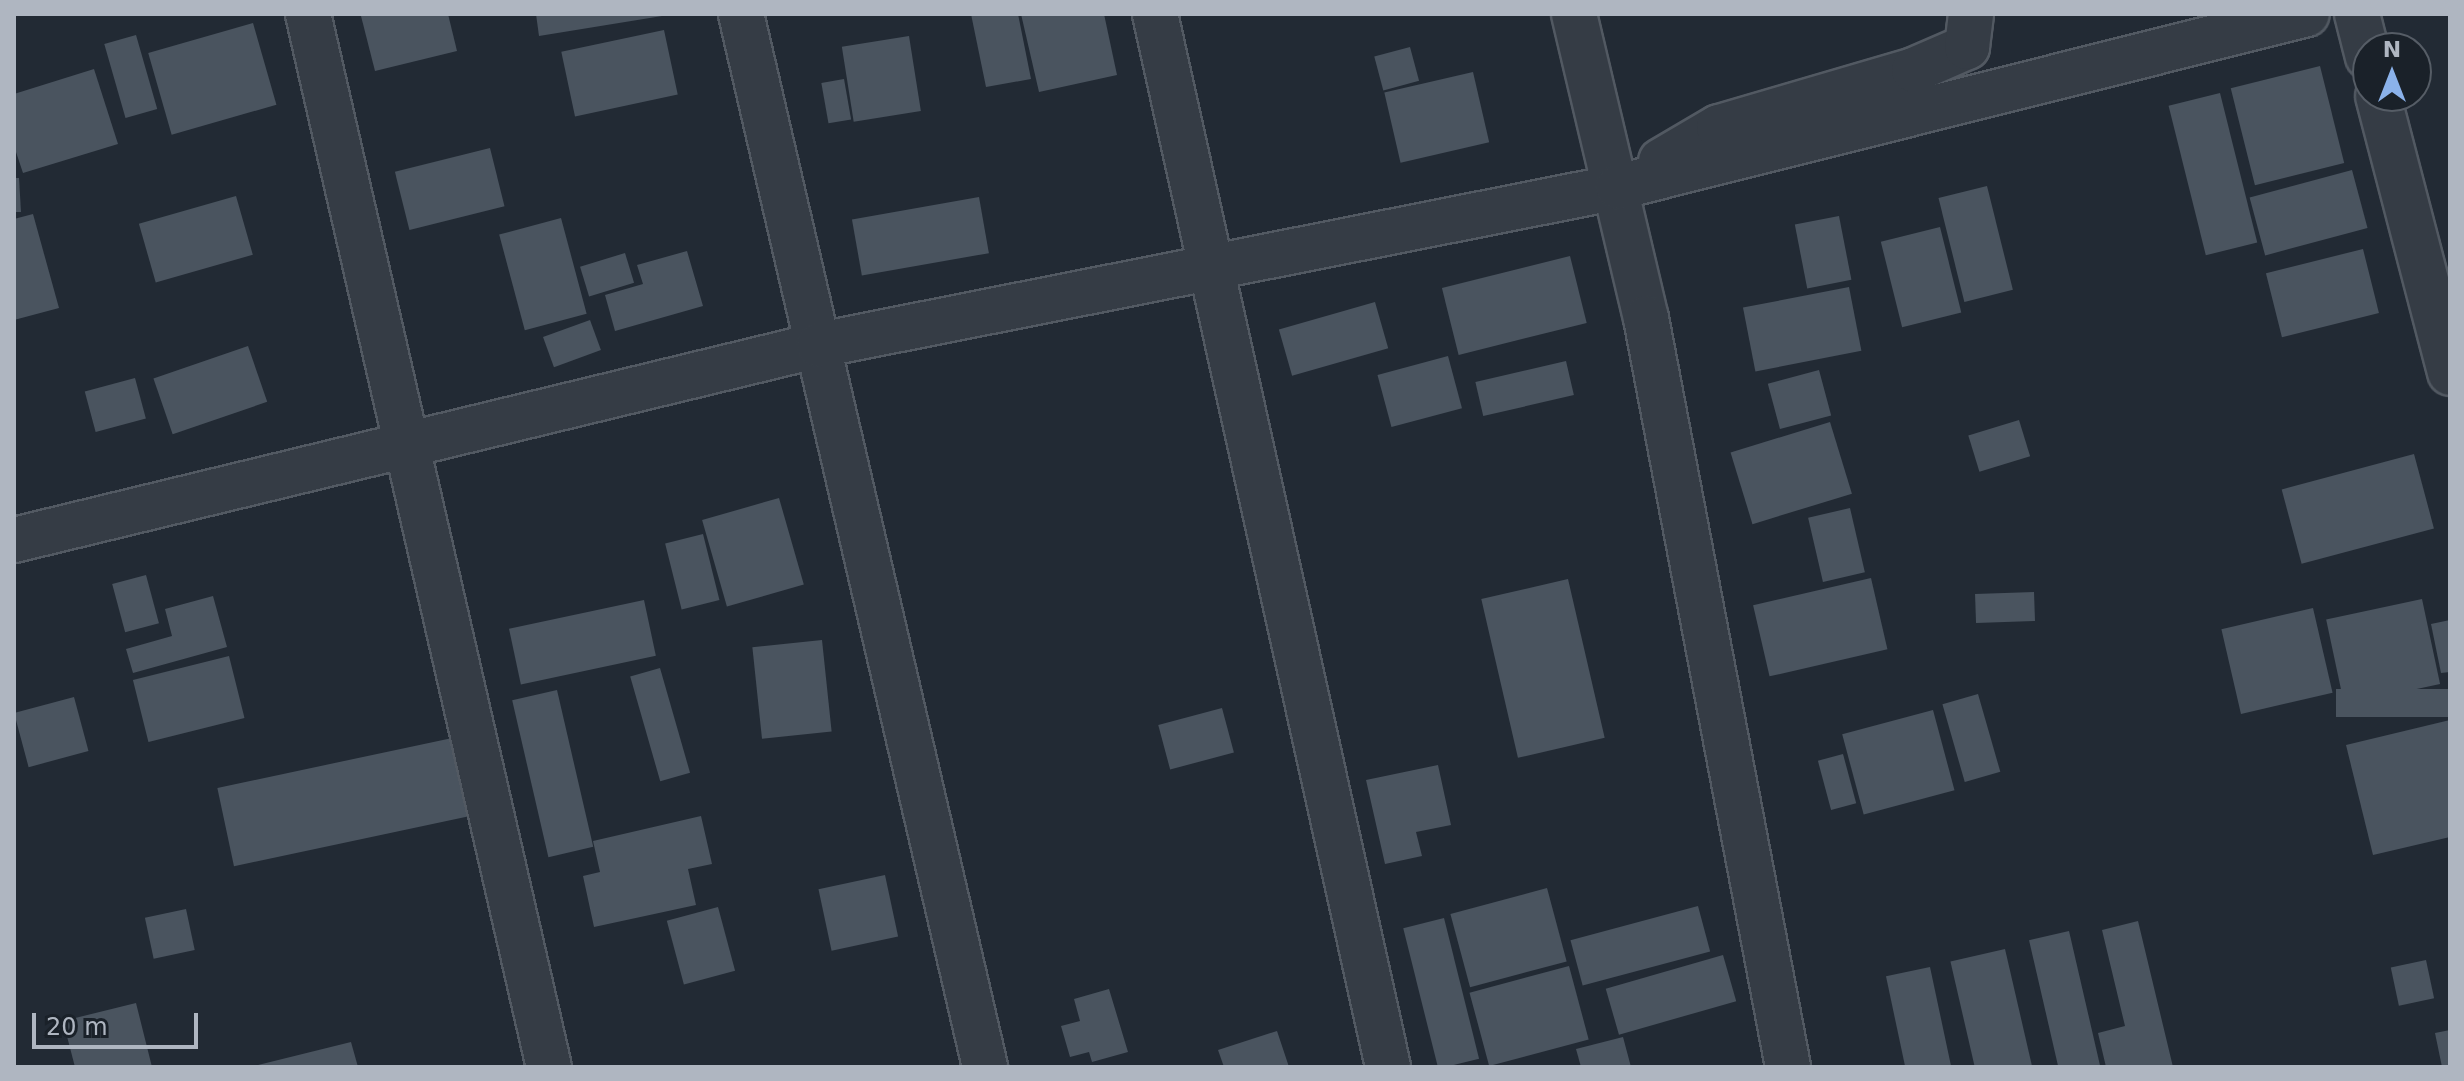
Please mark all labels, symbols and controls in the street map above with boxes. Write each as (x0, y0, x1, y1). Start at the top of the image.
north arrow (2352, 32, 2432, 112)
text: N (2383, 37, 2401, 62)
scale bar (36, 997, 202, 1047)
text: 20 m (46, 1013, 108, 1041)

